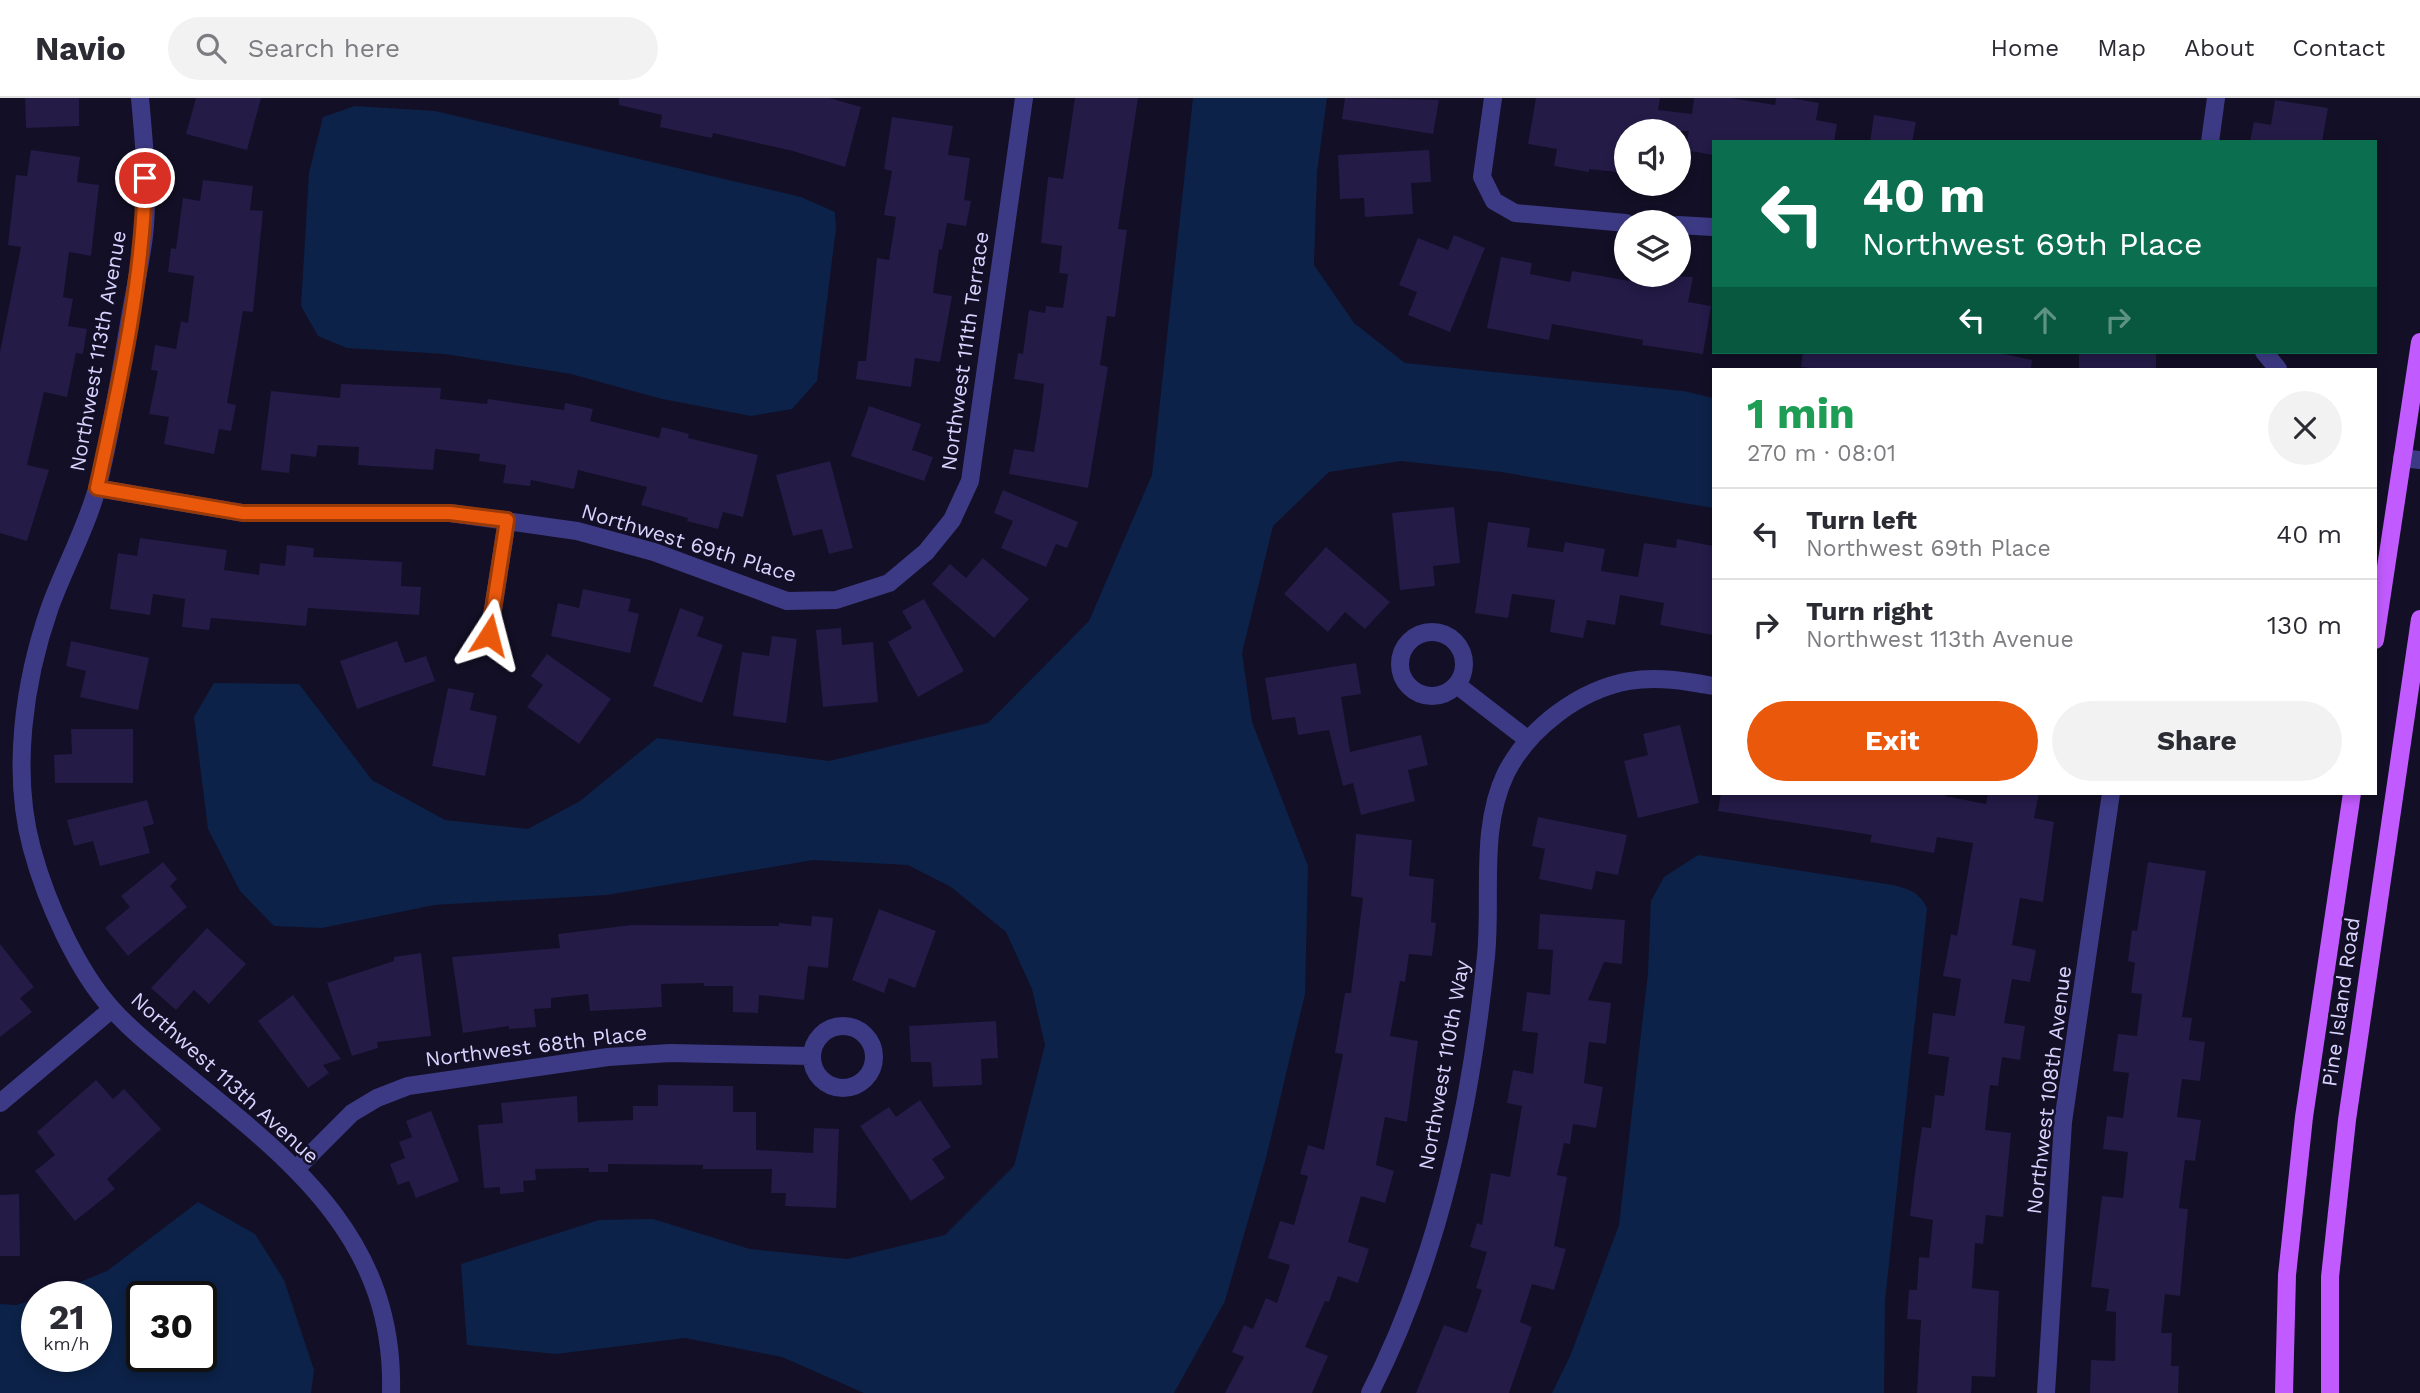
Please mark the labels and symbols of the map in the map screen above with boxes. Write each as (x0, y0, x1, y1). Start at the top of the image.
pin (115, 148, 175, 208)
street label: Northwest 113th Avenue (64, 228, 131, 473)
street label: Northwest 111th Terrace (935, 230, 994, 472)
street label: Northwest 69th Place (579, 498, 800, 587)
position arrow (452, 598, 526, 672)
street label: Pine Island Road (2316, 916, 2365, 1088)
street label: Northwest 110th Way (1413, 958, 1474, 1172)
street label: Northwest 108th Avenue (2021, 964, 2076, 1216)
street label: Northwest 113th Avenue (126, 987, 325, 1169)
street label: Northwest 68th Place (424, 1019, 648, 1072)
speed limit sign: 30 (126, 1281, 217, 1372)

